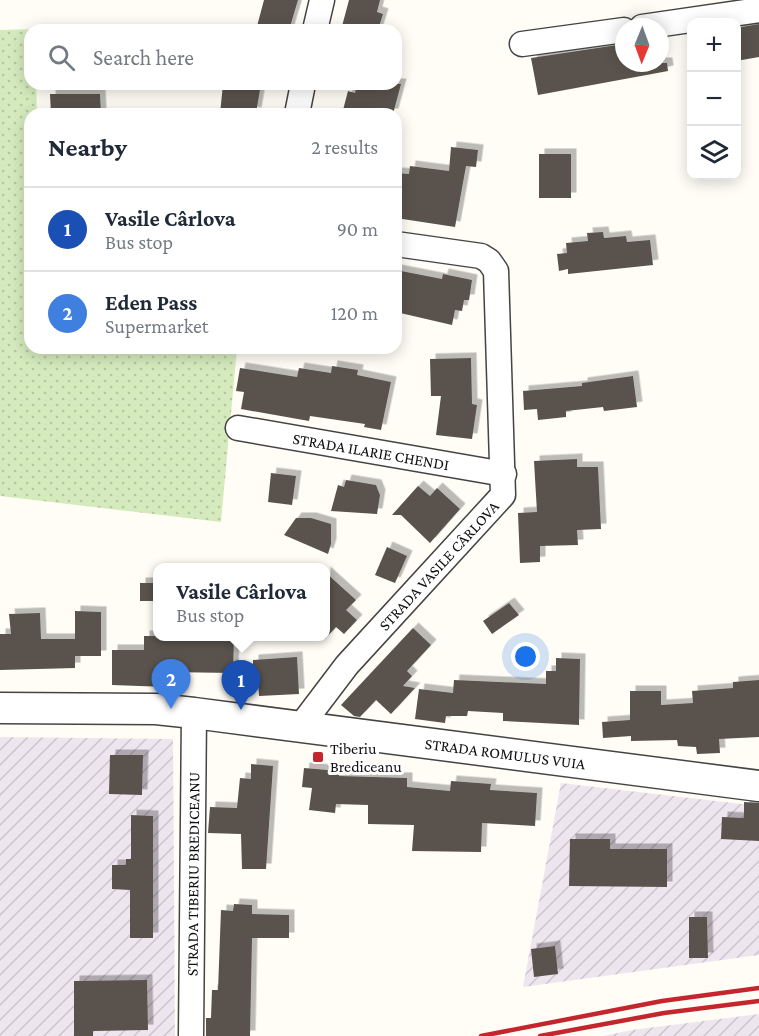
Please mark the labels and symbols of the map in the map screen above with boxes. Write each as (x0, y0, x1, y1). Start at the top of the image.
north arrow (615, 18, 669, 72)
street label: STRADA ILARIE CHENDI (292, 429, 451, 473)
street label: STRADA VASILE CÂRLOVA (375, 497, 502, 633)
your location (511, 642, 540, 671)
pin: 2 (152, 660, 190, 709)
pin: 1 (222, 660, 260, 710)
street label: STRADA ROMULUS VUIA (424, 734, 587, 772)
place label: Tiberiu Brediceanu (330, 740, 402, 775)
marker: Tiberiu Brediceanu (311, 750, 325, 764)
street label: STRADA TIBERIU BREDICEANU (183, 772, 202, 976)

